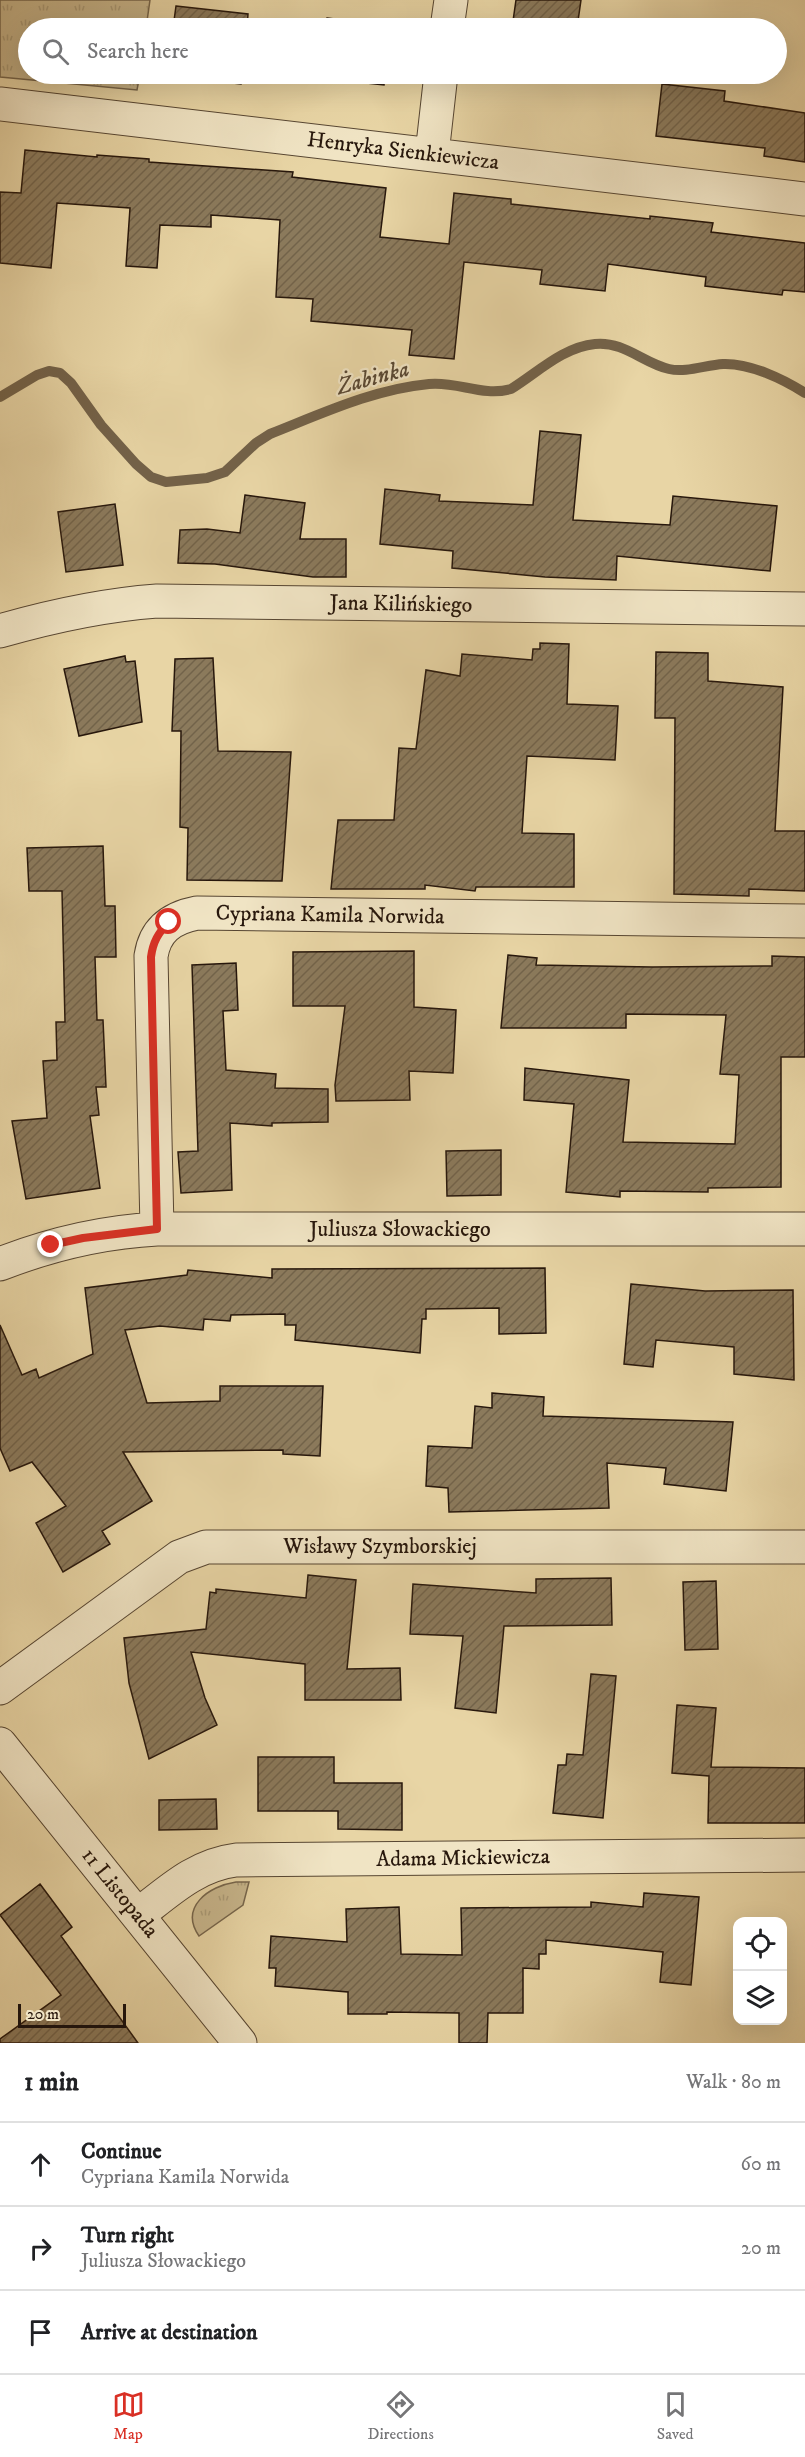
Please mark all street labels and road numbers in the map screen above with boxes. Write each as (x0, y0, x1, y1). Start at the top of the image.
street label: Henryka Sienkiewicza (305, 126, 501, 176)
street label: Jana Kilińskiego (327, 589, 473, 619)
street label: Cypriana Kamila Norwida (215, 900, 445, 931)
street label: Juliusza Słowackiego (307, 1216, 491, 1243)
street label: Wisławy Szymborskiej (282, 1533, 477, 1560)
street label: 11 Listopada (75, 1842, 165, 1944)
street label: Adama Mickiewicza (376, 1843, 551, 1873)

